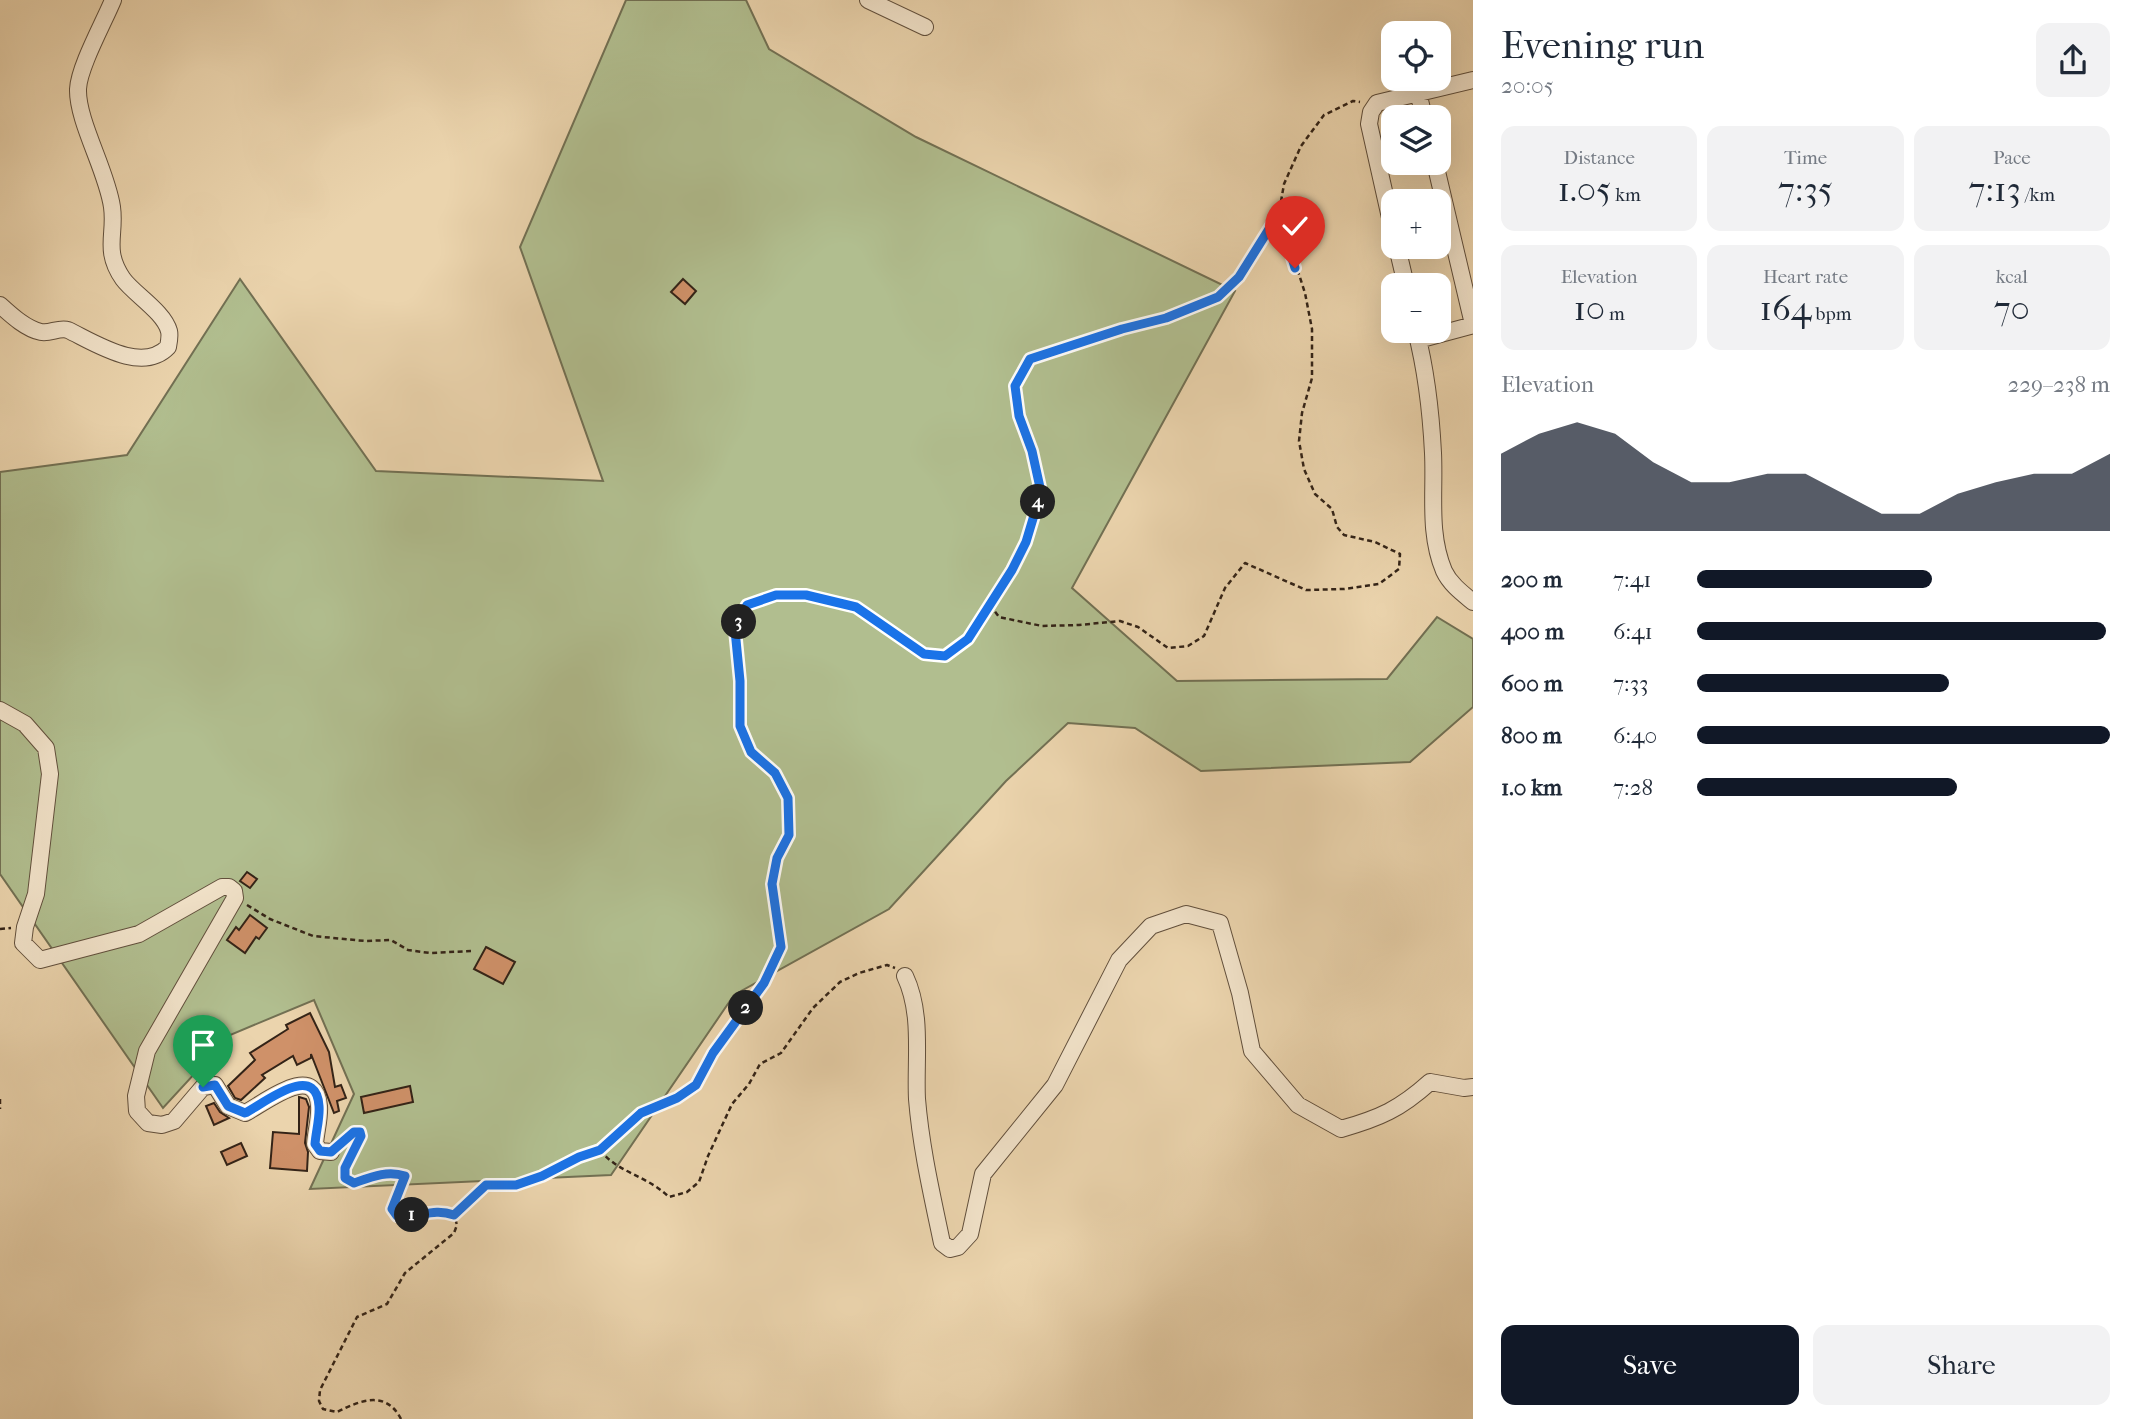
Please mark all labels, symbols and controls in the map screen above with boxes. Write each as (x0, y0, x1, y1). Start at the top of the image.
map controls (1381, 21, 1451, 343)
button: locate (1381, 21, 1451, 91)
text: Evening run (1501, 23, 1704, 68)
button: share (2036, 23, 2110, 97)
text: 20:05 (1501, 72, 1554, 99)
button: layers (1381, 105, 1451, 175)
text: Distance (1563, 147, 1635, 169)
text: Time (1784, 147, 1827, 169)
text: Pace (1993, 147, 2031, 169)
text: 1.05 (1557, 169, 1611, 210)
text: 7:35 (1778, 169, 1833, 210)
text: 7:13 (1969, 169, 2021, 210)
text: km (1611, 184, 1641, 206)
text: /km (2021, 184, 2055, 206)
button: + (1381, 189, 1451, 259)
pin (1265, 196, 1325, 268)
icon: check (1276, 207, 1314, 245)
text: Elevation (1561, 266, 1638, 288)
text: Heart rate (1763, 266, 1848, 288)
text: kcal (1996, 266, 2028, 288)
button: − (1381, 273, 1451, 343)
text: 10 (1573, 288, 1605, 329)
text: 164 (1760, 288, 1811, 329)
text: 70 (1994, 288, 2030, 329)
text: m (1605, 303, 1625, 325)
text: bpm (1811, 303, 1851, 325)
text: Elevation (1501, 371, 1594, 398)
text: 229–238 m (2007, 371, 2110, 398)
pin: 4 (1020, 484, 1056, 520)
text: 4 (1032, 490, 1043, 512)
text: 200 m (1501, 566, 1562, 593)
text: 7:41 (1613, 566, 1651, 593)
pin: 3 (722, 604, 756, 640)
text: 3 (735, 610, 742, 632)
text: 400 m (1501, 618, 1564, 645)
text: 6:41 (1613, 618, 1653, 645)
text: 600 m (1501, 670, 1563, 697)
text: 7:33 (1613, 670, 1649, 697)
text: 800 m (1501, 722, 1562, 749)
text: 6:40 (1613, 722, 1657, 749)
text: 1.0 km (1501, 774, 1562, 801)
text: 7:28 (1613, 774, 1653, 801)
pin: 2 (728, 990, 764, 1026)
text: 2 (741, 996, 750, 1018)
pin (173, 1015, 233, 1087)
icon: arrive (184, 1026, 222, 1064)
pin: 1 (394, 1198, 430, 1232)
text: 1 (408, 1203, 415, 1225)
button: Save (1501, 1325, 1799, 1405)
button: Share (1813, 1325, 2110, 1405)

